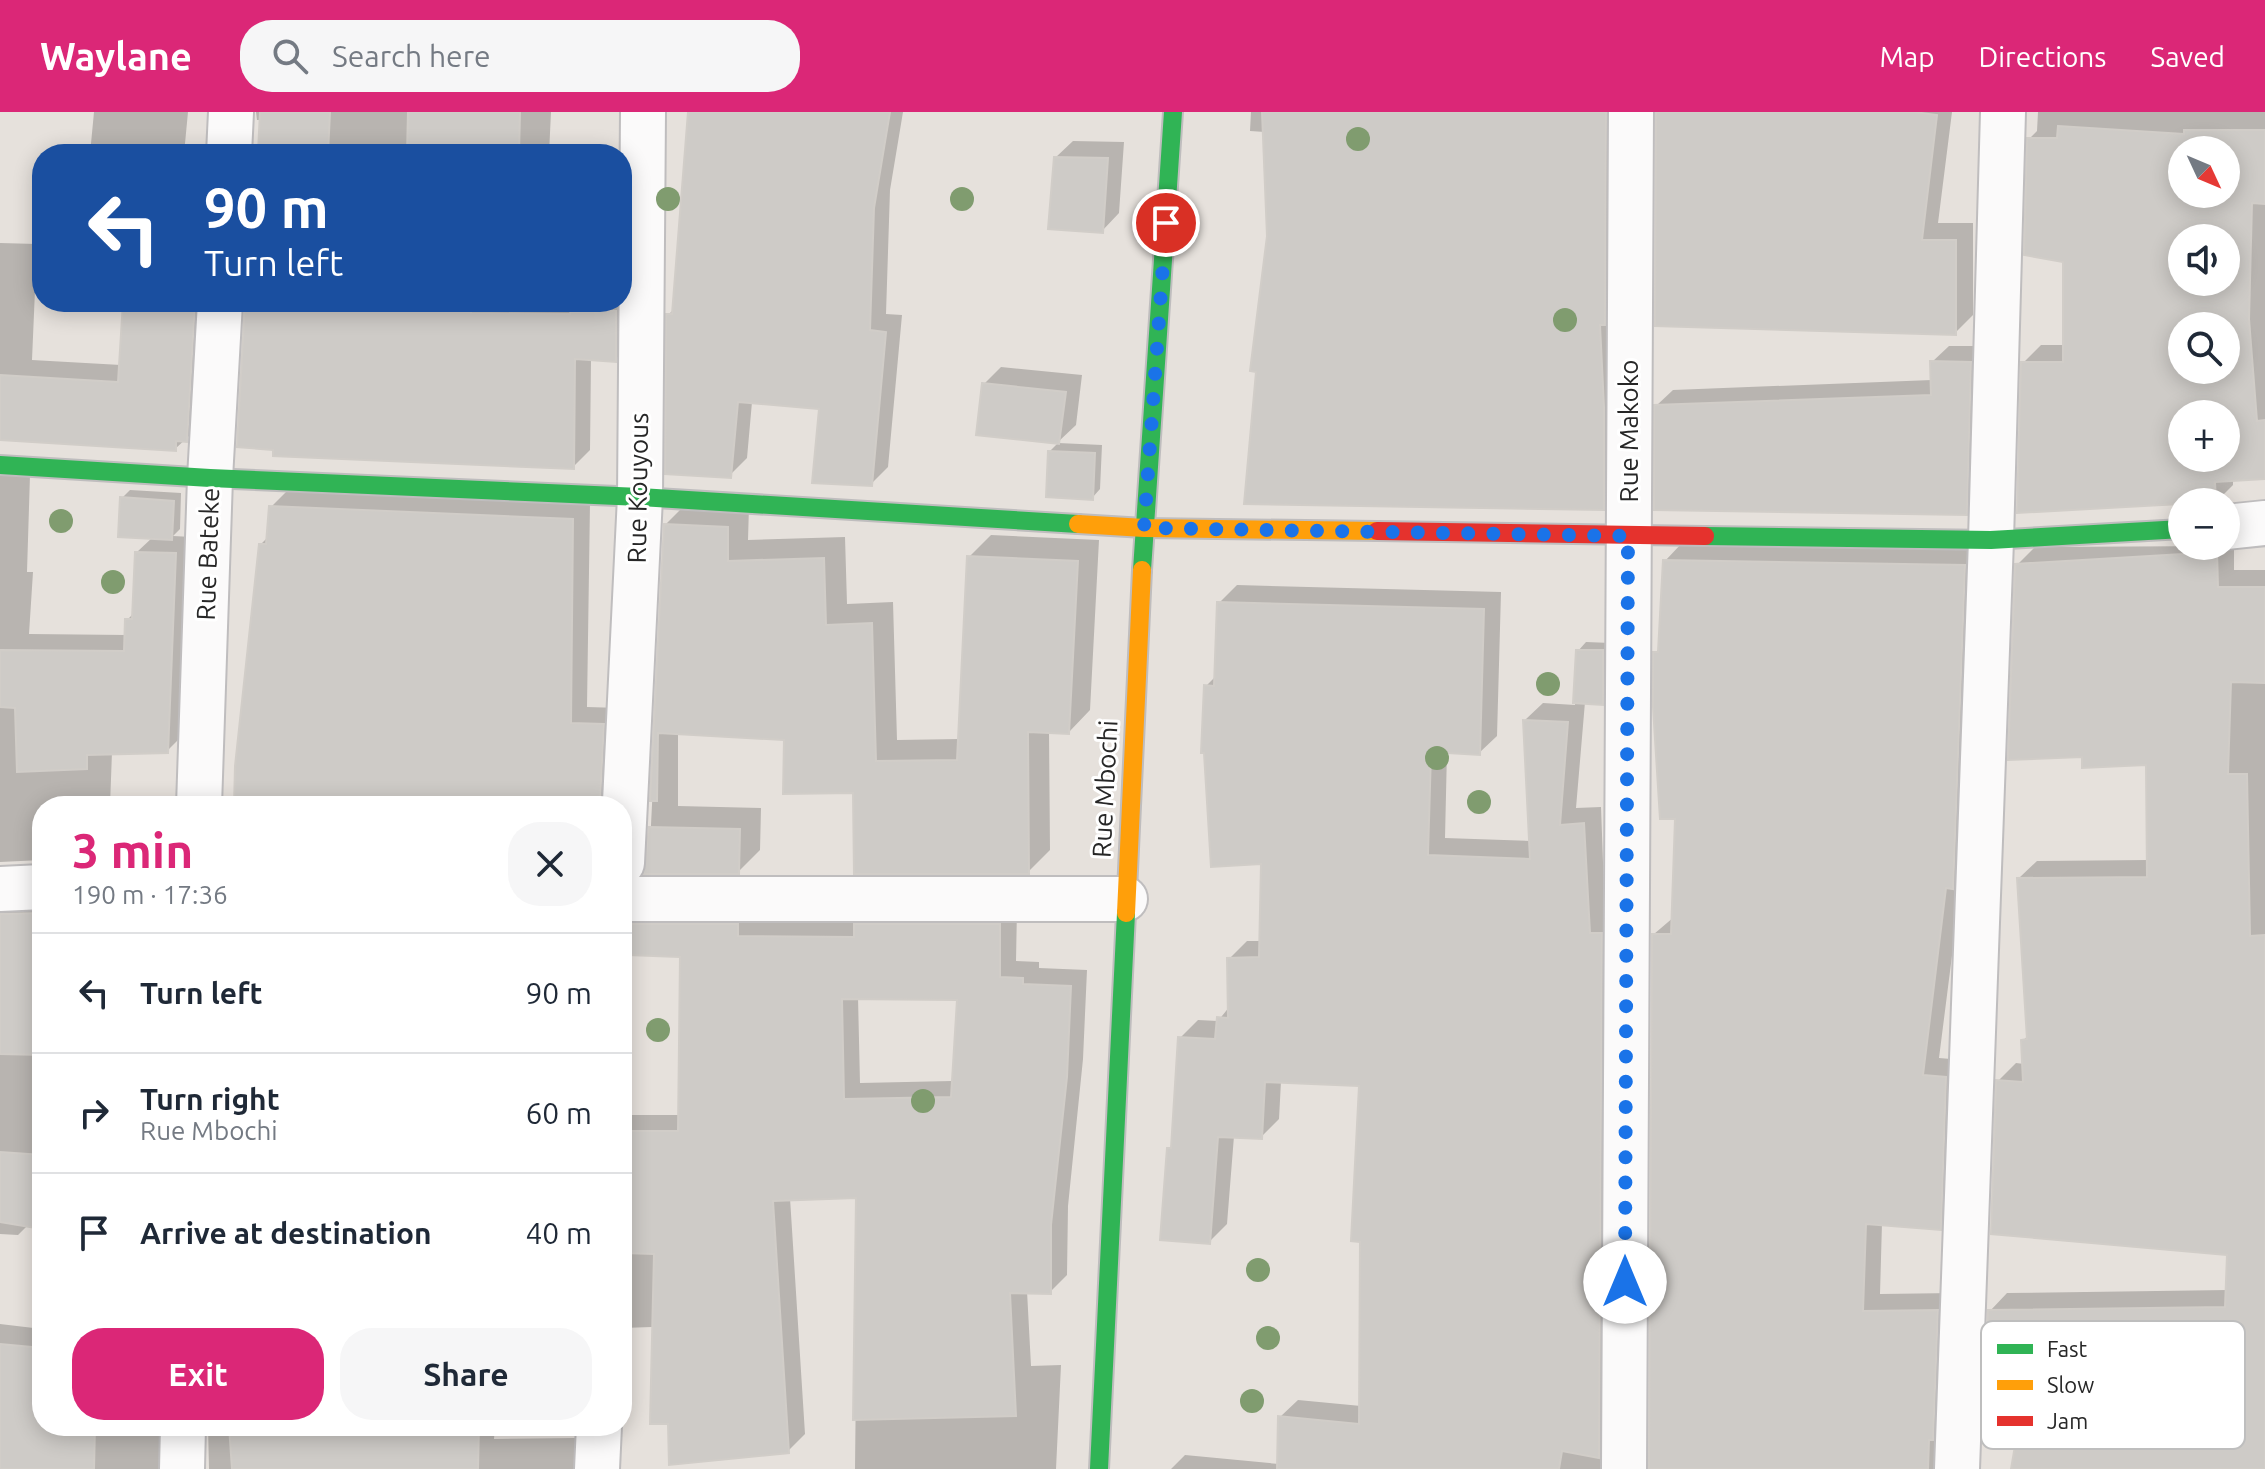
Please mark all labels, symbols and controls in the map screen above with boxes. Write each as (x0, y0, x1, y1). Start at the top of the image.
search box (240, 20, 800, 92)
icon: search (268, 34, 312, 78)
text: Waylane (40, 35, 192, 77)
text: Search here (332, 39, 491, 73)
text: Map (1879, 41, 1935, 72)
text: Directions (1979, 41, 2106, 72)
text: Saved (2150, 41, 2225, 72)
north arrow (2168, 136, 2240, 208)
map controls (2168, 136, 2240, 560)
icon: left (72, 176, 176, 280)
text: 90 m (204, 176, 329, 239)
pin (1132, 189, 1200, 257)
icon: arrive (1144, 201, 1188, 245)
button: sound (2168, 224, 2240, 296)
text: Turn left (204, 242, 343, 283)
button: search (2168, 312, 2240, 384)
street label: Rue Makoko (1614, 360, 1643, 502)
button: + (2168, 400, 2240, 472)
street label: Rue Kouyous (622, 412, 653, 564)
street label: Rue Bateke (191, 487, 224, 621)
button: − (2168, 488, 2240, 560)
street label: Rue Mbochi (1086, 719, 1123, 858)
button: close (508, 822, 592, 906)
text: 3 min (72, 823, 193, 877)
text: 190 m · 17:36 (72, 880, 228, 909)
icon: left (72, 971, 116, 1015)
text: Turn left (140, 976, 262, 1010)
text: 90 m (525, 976, 592, 1010)
text: Turn right (140, 1082, 280, 1116)
icon: right (72, 1091, 116, 1135)
text: 60 m (525, 1096, 592, 1130)
text: Rue Mbochi (140, 1116, 278, 1145)
icon: arrive (72, 1211, 116, 1255)
text: Arrive at destination (140, 1216, 432, 1250)
text: 40 m (525, 1216, 592, 1250)
position arrow (1583, 1240, 1667, 1324)
legend (1981, 1321, 2245, 1449)
button: Exit (72, 1328, 324, 1420)
button: Share (340, 1328, 592, 1420)
text: Fast (2047, 1336, 2088, 1361)
text: Slow (2047, 1372, 2094, 1397)
text: Jam (2047, 1408, 2088, 1433)

